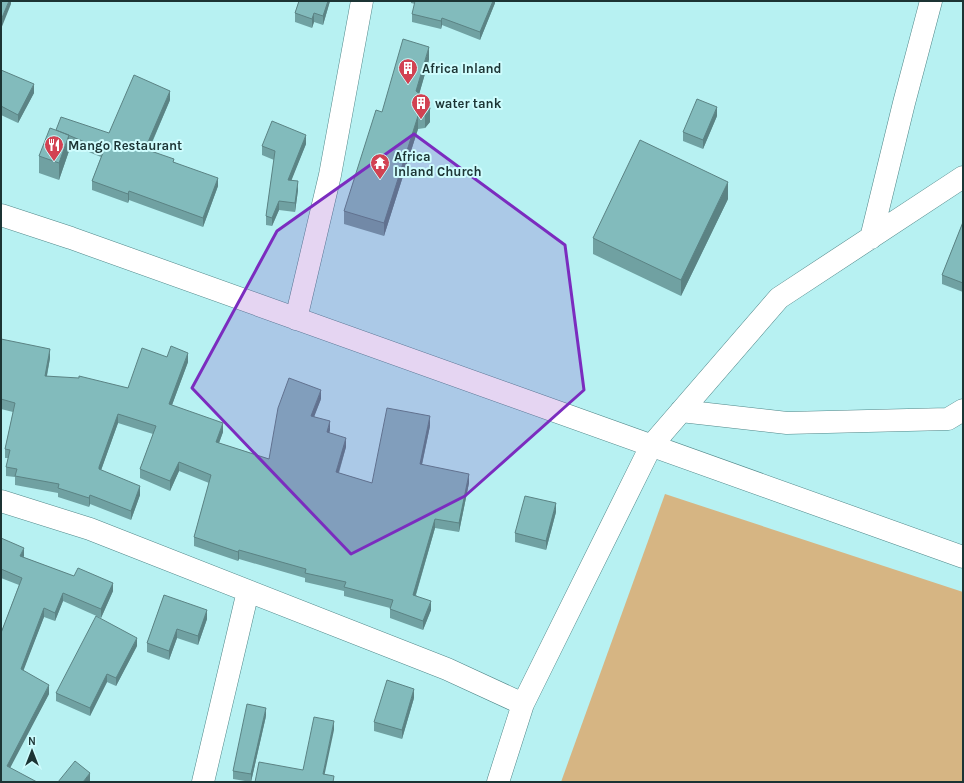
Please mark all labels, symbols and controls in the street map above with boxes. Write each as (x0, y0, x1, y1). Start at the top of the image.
building icon: Africa Inland (397, 57, 419, 85)
place label: Africa Inland (422, 61, 502, 76)
building icon: water tank (410, 92, 432, 120)
place label: water tank (435, 96, 502, 111)
restaurant icon: Mango Restaurant (43, 134, 65, 162)
place label: Mango Restaurant (68, 138, 182, 153)
place label: Africa Inland Church (394, 149, 482, 179)
temple icon: Africa Inland Church (369, 152, 391, 180)
north arrow (12, 731, 52, 771)
text: N (28, 735, 36, 748)

